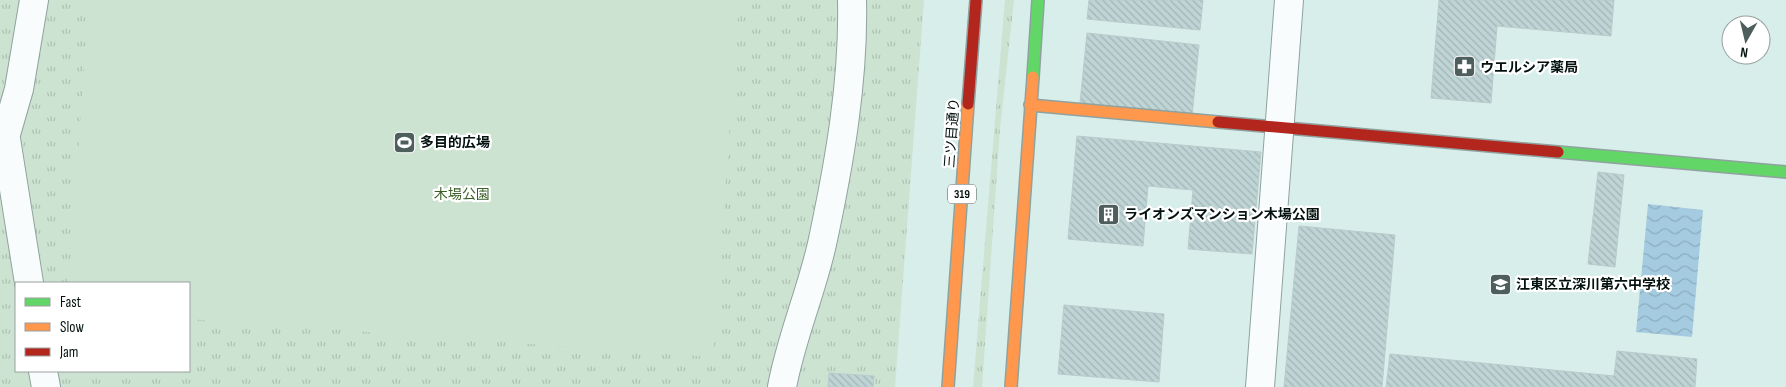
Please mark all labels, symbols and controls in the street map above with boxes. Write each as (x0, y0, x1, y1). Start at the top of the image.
north arrow (1721, 15, 1771, 65)
text: N (1739, 43, 1749, 61)
pharmacy icon: ウエルシア薬局 (1452, 55, 1476, 79)
place label: ウエルシア薬局 (1480, 59, 1578, 76)
street label: 三ツ目通り (941, 97, 963, 169)
sports icon: 多目的広場 (392, 130, 416, 154)
place label: 多目的広場 (420, 134, 490, 151)
road number: 319 (948, 184, 976, 203)
park label: 木場公園 (434, 186, 490, 203)
building icon: ライオンズマンション木場公園 (1096, 202, 1120, 226)
place label: ライオンズマンション木場公園 (1124, 206, 1320, 223)
school or university icon: 江東区立深川第六中学校 (1488, 272, 1512, 296)
place label: 江東区立深川第六中学校 (1516, 276, 1670, 293)
legend (15, 282, 190, 372)
text: Fast (60, 293, 82, 312)
text: Slow (60, 318, 84, 337)
text: Jam (59, 343, 78, 362)

